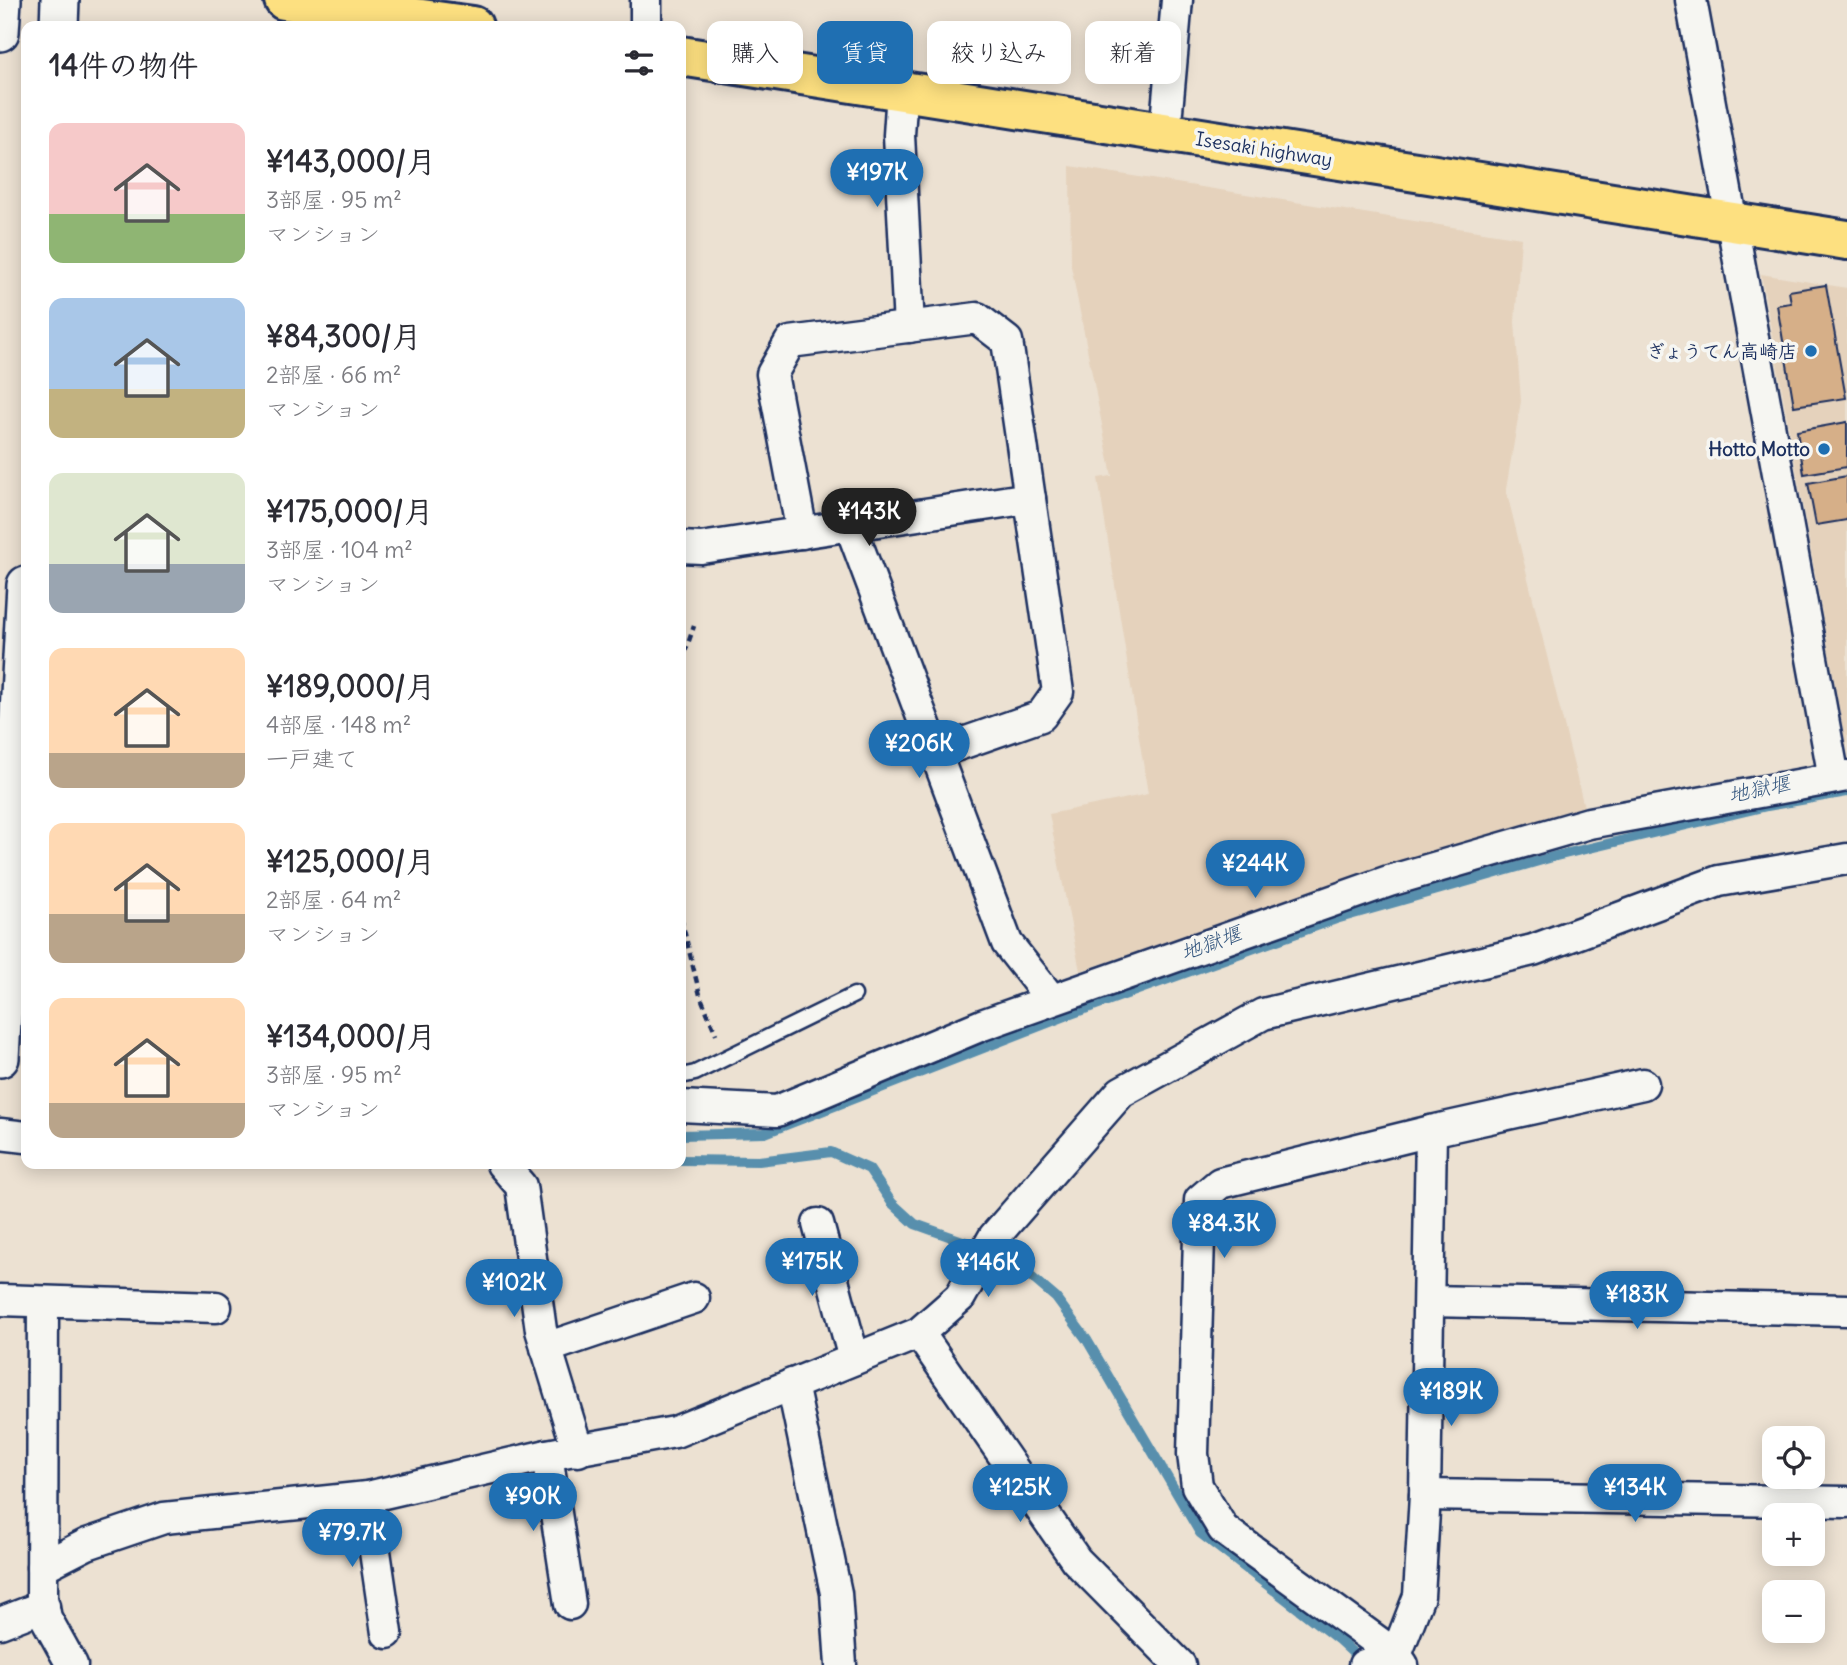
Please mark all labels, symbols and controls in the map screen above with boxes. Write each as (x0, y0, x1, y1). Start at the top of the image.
chip: 購入 (707, 21, 803, 84)
chip: 賃貸 (817, 21, 913, 84)
chip: 絞り込み (927, 21, 1071, 84)
chip: 新着 (1085, 21, 1181, 84)
icon: filters (620, 44, 658, 82)
text: 14件の物件 (49, 46, 198, 84)
street label: Isesaki highway (1194, 126, 1334, 172)
text: ¥143,000/月 (266, 142, 436, 180)
pin: ¥197K (828, 150, 926, 209)
icon: home (105, 151, 189, 235)
text: ¥197K (846, 157, 908, 186)
text: 3部屋 · 95 m² (266, 185, 402, 214)
text: マンション (266, 219, 380, 248)
text: ¥84,300/月 (266, 317, 422, 355)
icon: home (105, 326, 189, 410)
place label: ぎょうてん高崎店 (1647, 339, 1797, 363)
marker: ぎょうてん高崎店 (1803, 343, 1819, 359)
text: 2部屋 · 66 m² (266, 360, 401, 389)
text: マンション (266, 394, 380, 423)
place label: Hotto Motto (1709, 437, 1810, 461)
marker: Hotto Motto (1816, 441, 1832, 457)
pin: ¥143K (820, 489, 918, 548)
text: ¥175,000/月 (266, 492, 434, 530)
text: ¥143K (837, 496, 901, 525)
icon: home (105, 501, 189, 585)
text: 3部屋 · 104 m² (266, 535, 413, 564)
text: マンション (266, 569, 380, 598)
text: ¥189,000/月 (266, 667, 435, 705)
icon: home (105, 676, 189, 760)
text: 4部屋 · 148 m² (266, 710, 411, 739)
pin: ¥206K (870, 720, 968, 780)
text: ¥206K (885, 728, 953, 757)
text: 一戸建て (266, 744, 358, 773)
water label: 地獄堰 (1725, 768, 1794, 808)
pin: ¥244K (1206, 841, 1304, 900)
text: ¥125,000/月 (266, 842, 435, 880)
text: ¥244K (1222, 848, 1288, 877)
icon: home (105, 851, 189, 935)
text: 2部屋 · 64 m² (266, 885, 401, 914)
water label: 地獄堰 (1177, 918, 1247, 966)
text: マンション (266, 919, 380, 948)
text: ¥134,000/月 (266, 1017, 436, 1055)
icon: home (105, 1026, 189, 1110)
text: 3部屋 · 95 m² (266, 1060, 402, 1089)
text: マンション (266, 1094, 380, 1123)
pin: ¥84.3K (1167, 1200, 1281, 1260)
text: ¥84.3K (1188, 1208, 1260, 1237)
pin: ¥175K (763, 1238, 861, 1298)
pin: ¥146K (939, 1240, 1037, 1299)
text: ¥175K (781, 1246, 843, 1275)
text: ¥146K (956, 1247, 1020, 1276)
pin: ¥102K (465, 1260, 563, 1319)
text: ¥102K (482, 1267, 546, 1296)
pin: ¥183K (1588, 1272, 1686, 1331)
text: ¥183K (1605, 1279, 1669, 1308)
pin: ¥189K (1402, 1368, 1500, 1428)
text: ¥189K (1419, 1376, 1483, 1405)
map controls (1762, 1426, 1825, 1643)
button: locate (1762, 1426, 1825, 1489)
pin: ¥125K (971, 1464, 1069, 1524)
pin: ¥134K (1586, 1464, 1684, 1524)
text: ¥125K (989, 1472, 1051, 1501)
text: ¥134K (1603, 1472, 1667, 1501)
pin: ¥90K (492, 1474, 574, 1533)
text: ¥90K (505, 1481, 561, 1510)
button: + (1762, 1503, 1825, 1566)
pin: ¥79.7K (295, 1510, 409, 1569)
text: ¥79.7K (318, 1517, 386, 1546)
button: − (1762, 1580, 1825, 1643)

